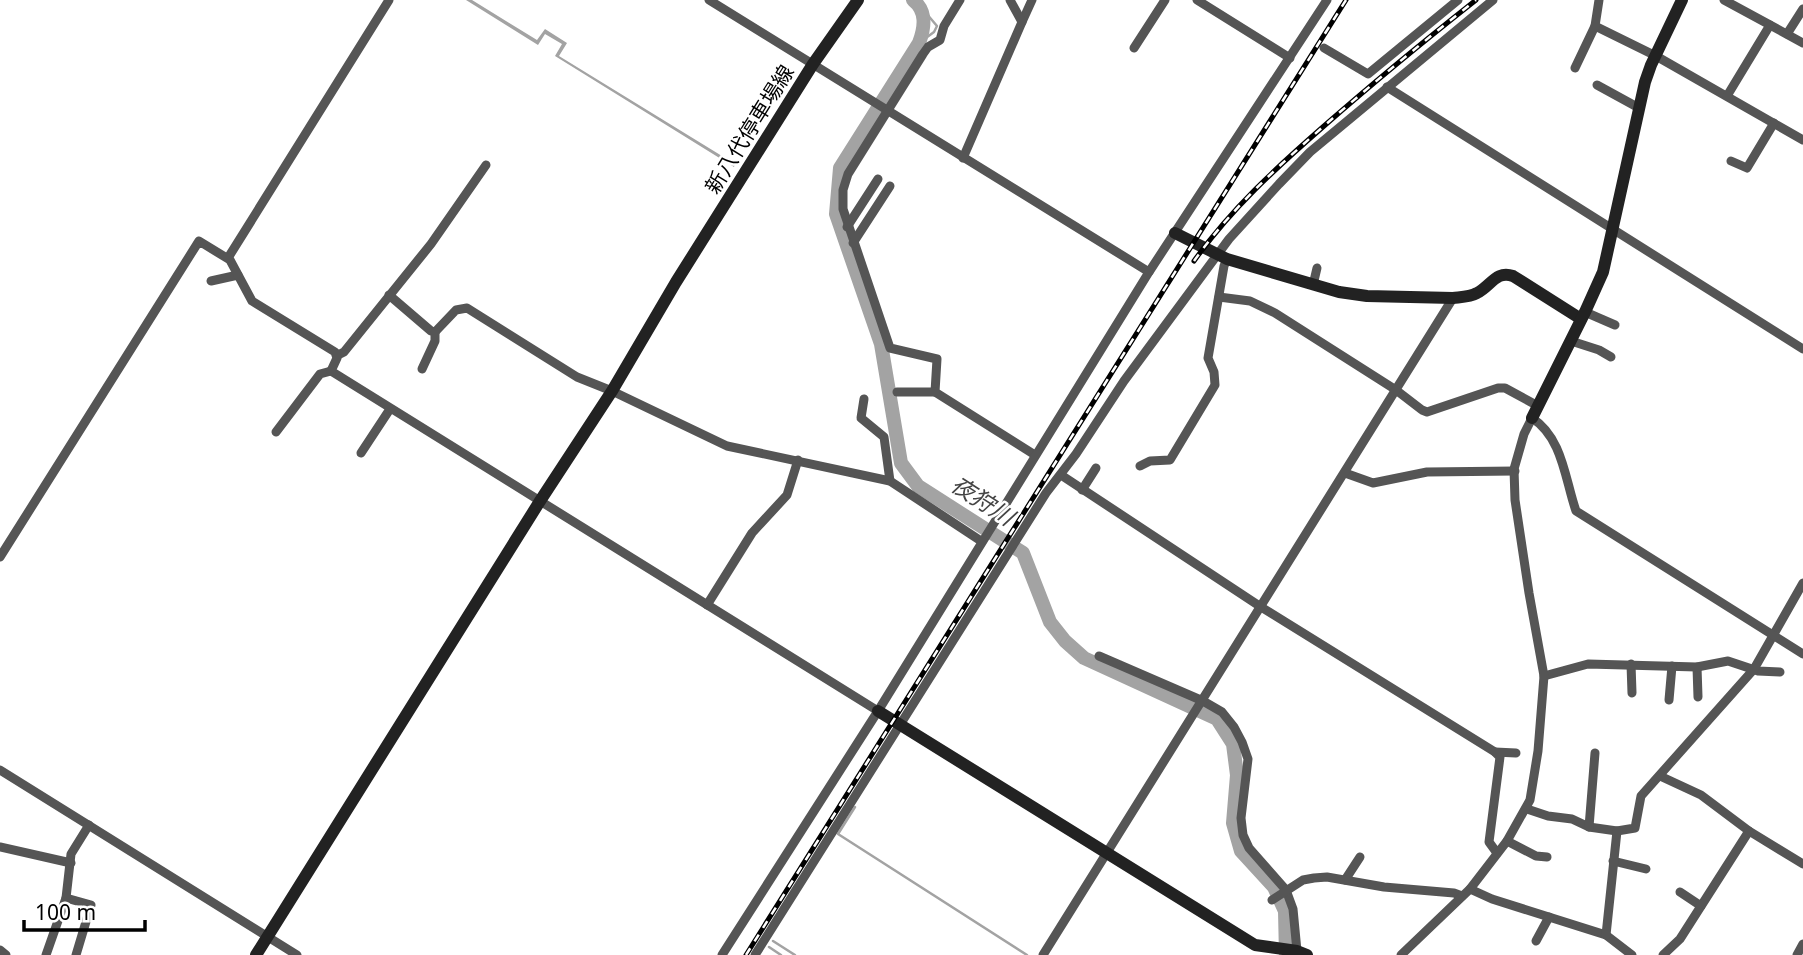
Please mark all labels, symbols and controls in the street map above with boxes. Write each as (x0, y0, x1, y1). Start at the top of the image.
street label: 新八代停車場線 (698, 59, 800, 199)
water label: 夜狩川 (945, 468, 1023, 534)
scale bar (24, 888, 145, 932)
text: 100 m (35, 898, 96, 926)

